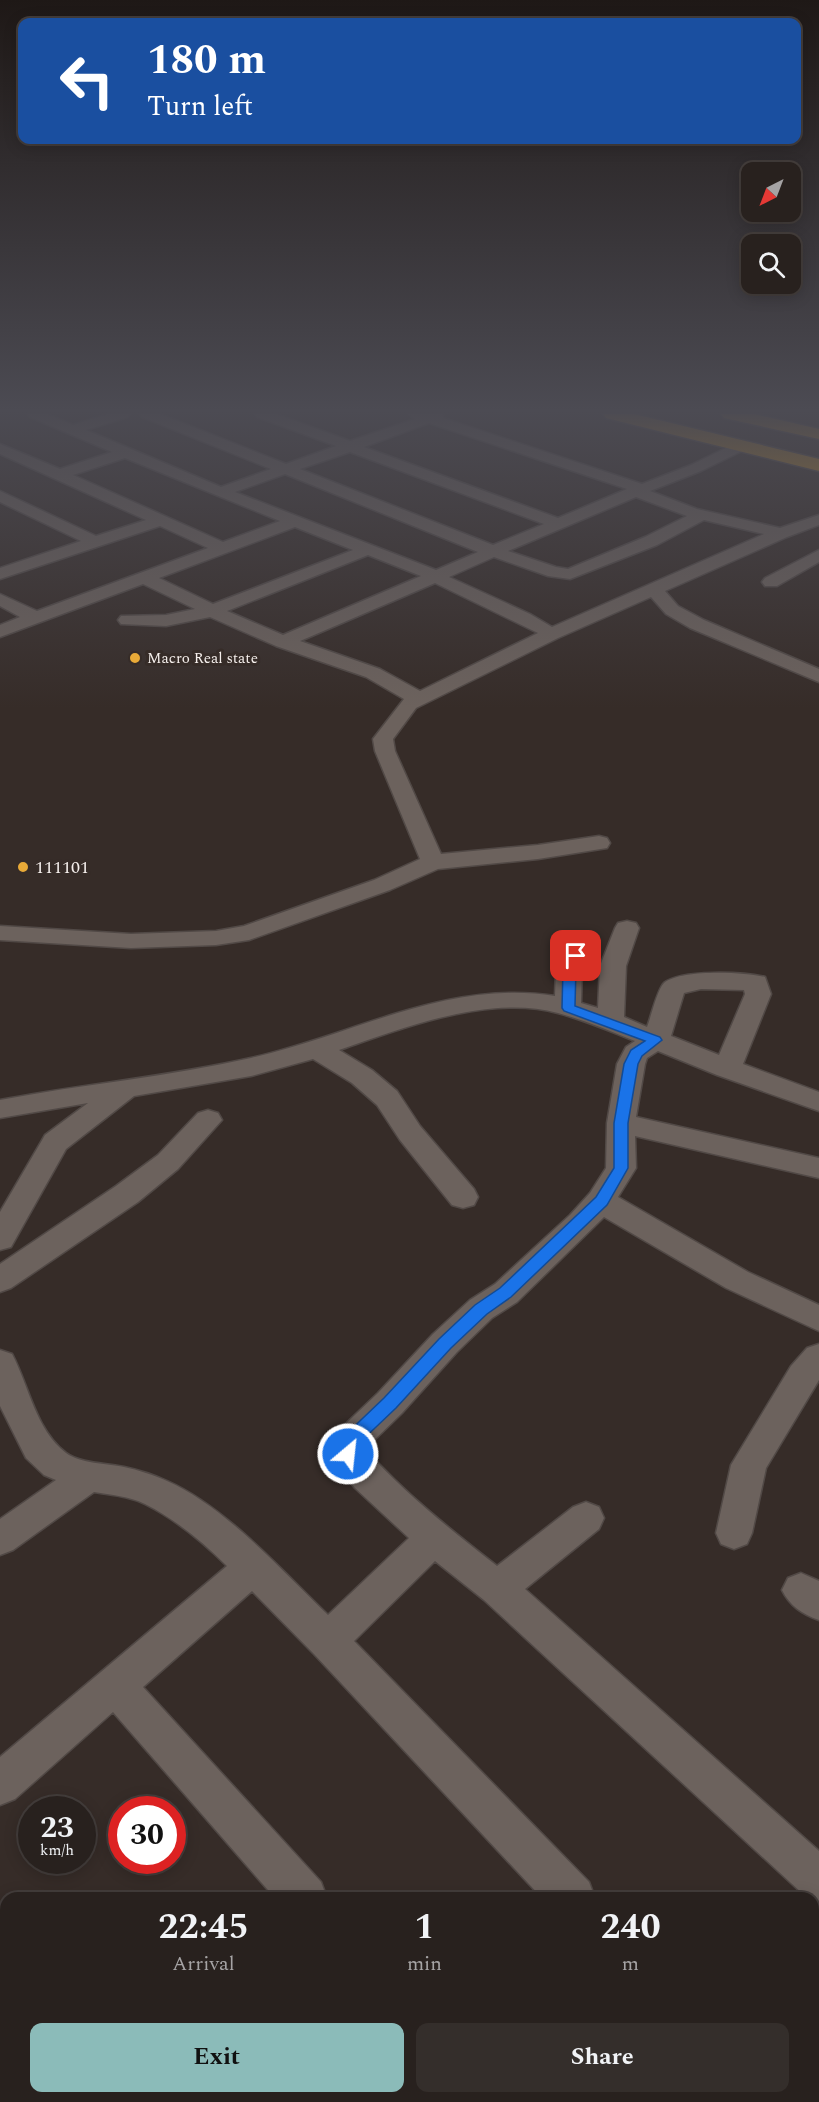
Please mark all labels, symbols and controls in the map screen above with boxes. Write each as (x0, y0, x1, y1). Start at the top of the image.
text: 180 m (147, 29, 266, 92)
icon: left (48, 42, 126, 120)
text: Turn left (147, 86, 253, 128)
north arrow (741, 162, 801, 222)
map controls (741, 162, 801, 294)
button: search (741, 234, 801, 294)
place label: Macro Real state (147, 647, 258, 670)
marker: Macro Real state (128, 651, 142, 665)
place label: 111101 (35, 854, 89, 881)
marker: 111101 (16, 860, 30, 874)
pin (550, 930, 601, 981)
icon: arrive (559, 939, 592, 972)
position arrow (316, 1422, 380, 1486)
speed limit sign: 30 (108, 1796, 186, 1874)
text: 23 (40, 1805, 74, 1851)
text: km/h (40, 1839, 74, 1862)
text: 22:45 (158, 1900, 249, 1955)
text: 1 (414, 1900, 435, 1955)
text: 240 (600, 1900, 661, 1955)
text: Arrival (172, 1949, 235, 1979)
text: min (407, 1949, 442, 1979)
text: m (622, 1949, 639, 1979)
button: Exit (30, 2023, 404, 2092)
button: Share (416, 2023, 789, 2092)

